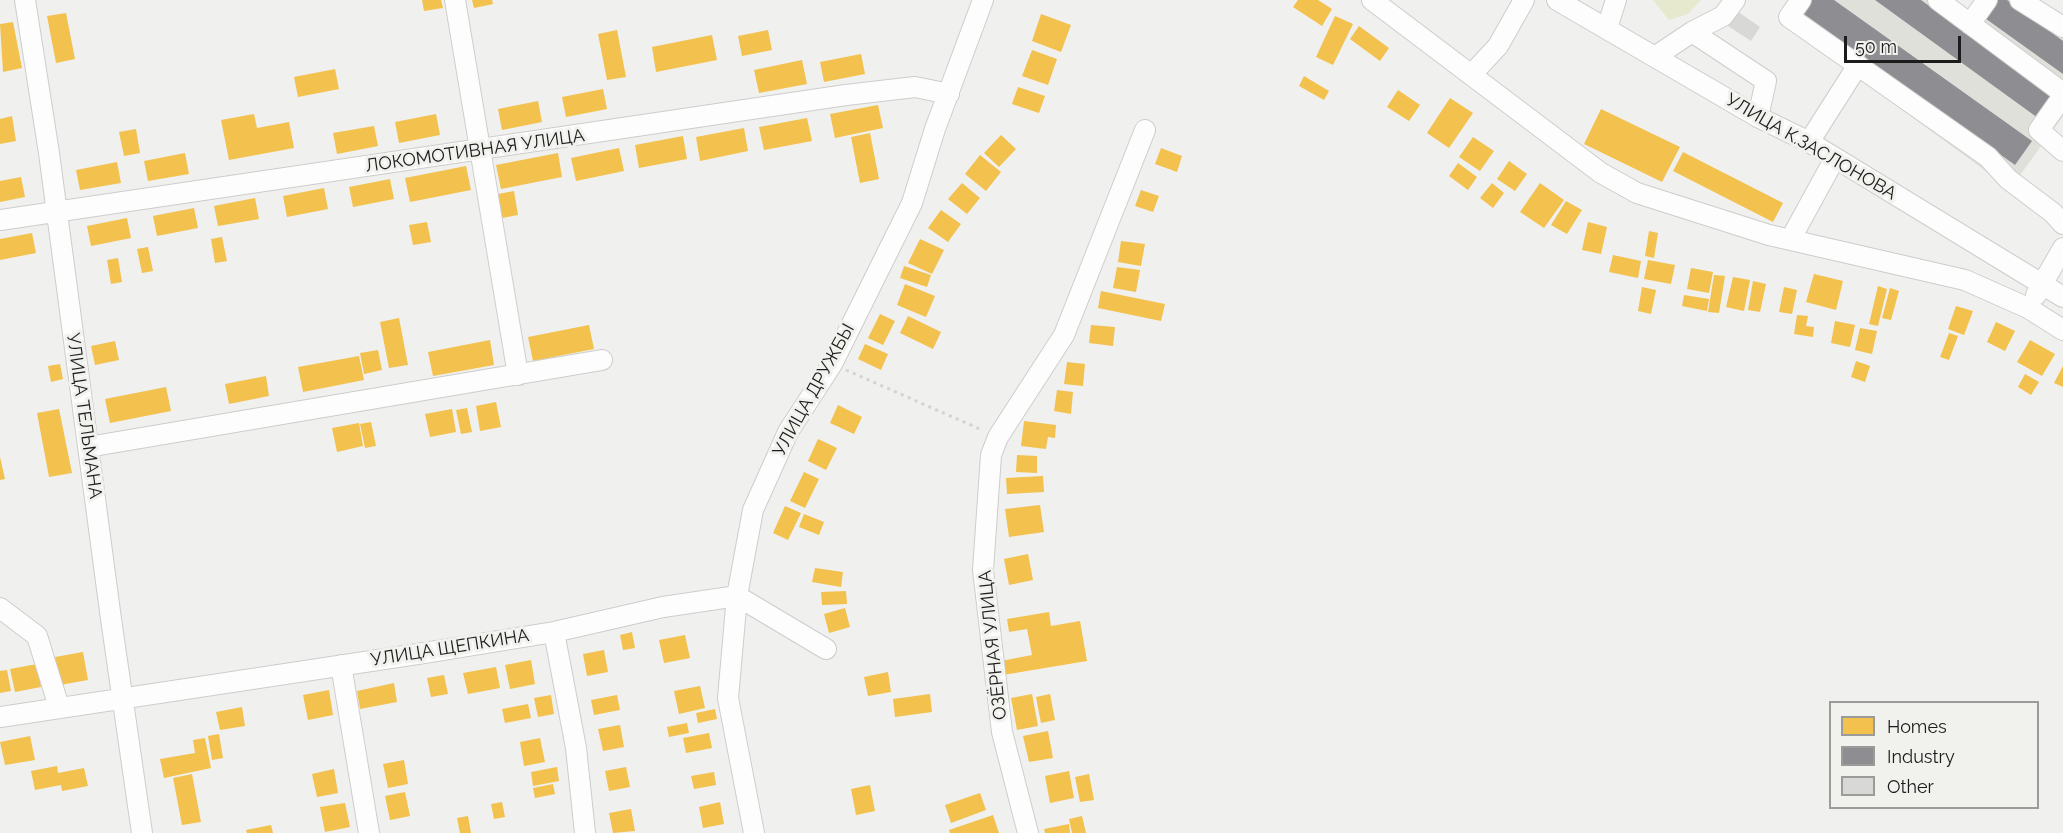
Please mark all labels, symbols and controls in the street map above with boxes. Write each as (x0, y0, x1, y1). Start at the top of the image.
scale bar (1847, 24, 1964, 62)
text: 50 m (1855, 36, 1897, 57)
street label: УЛИЦА К.ЗАСЛОНОВА (1722, 89, 1900, 205)
street label: ЛОКОМОТИВНАЯ УЛИЦА (364, 125, 586, 177)
street label: УЛИЦА ДРУЖБЫ (769, 320, 859, 460)
street label: УЛИЦА ТЕЛЬМАНА (62, 332, 106, 500)
street label: ОЗЁРНАЯ УЛИЦА (974, 569, 1012, 721)
street label: УЛИЦА ЩЕПКИНА (369, 625, 531, 671)
legend (1829, 701, 2039, 809)
text: Homes (1887, 716, 1947, 737)
text: Industry (1887, 746, 1955, 767)
text: Other (1887, 776, 1934, 797)

